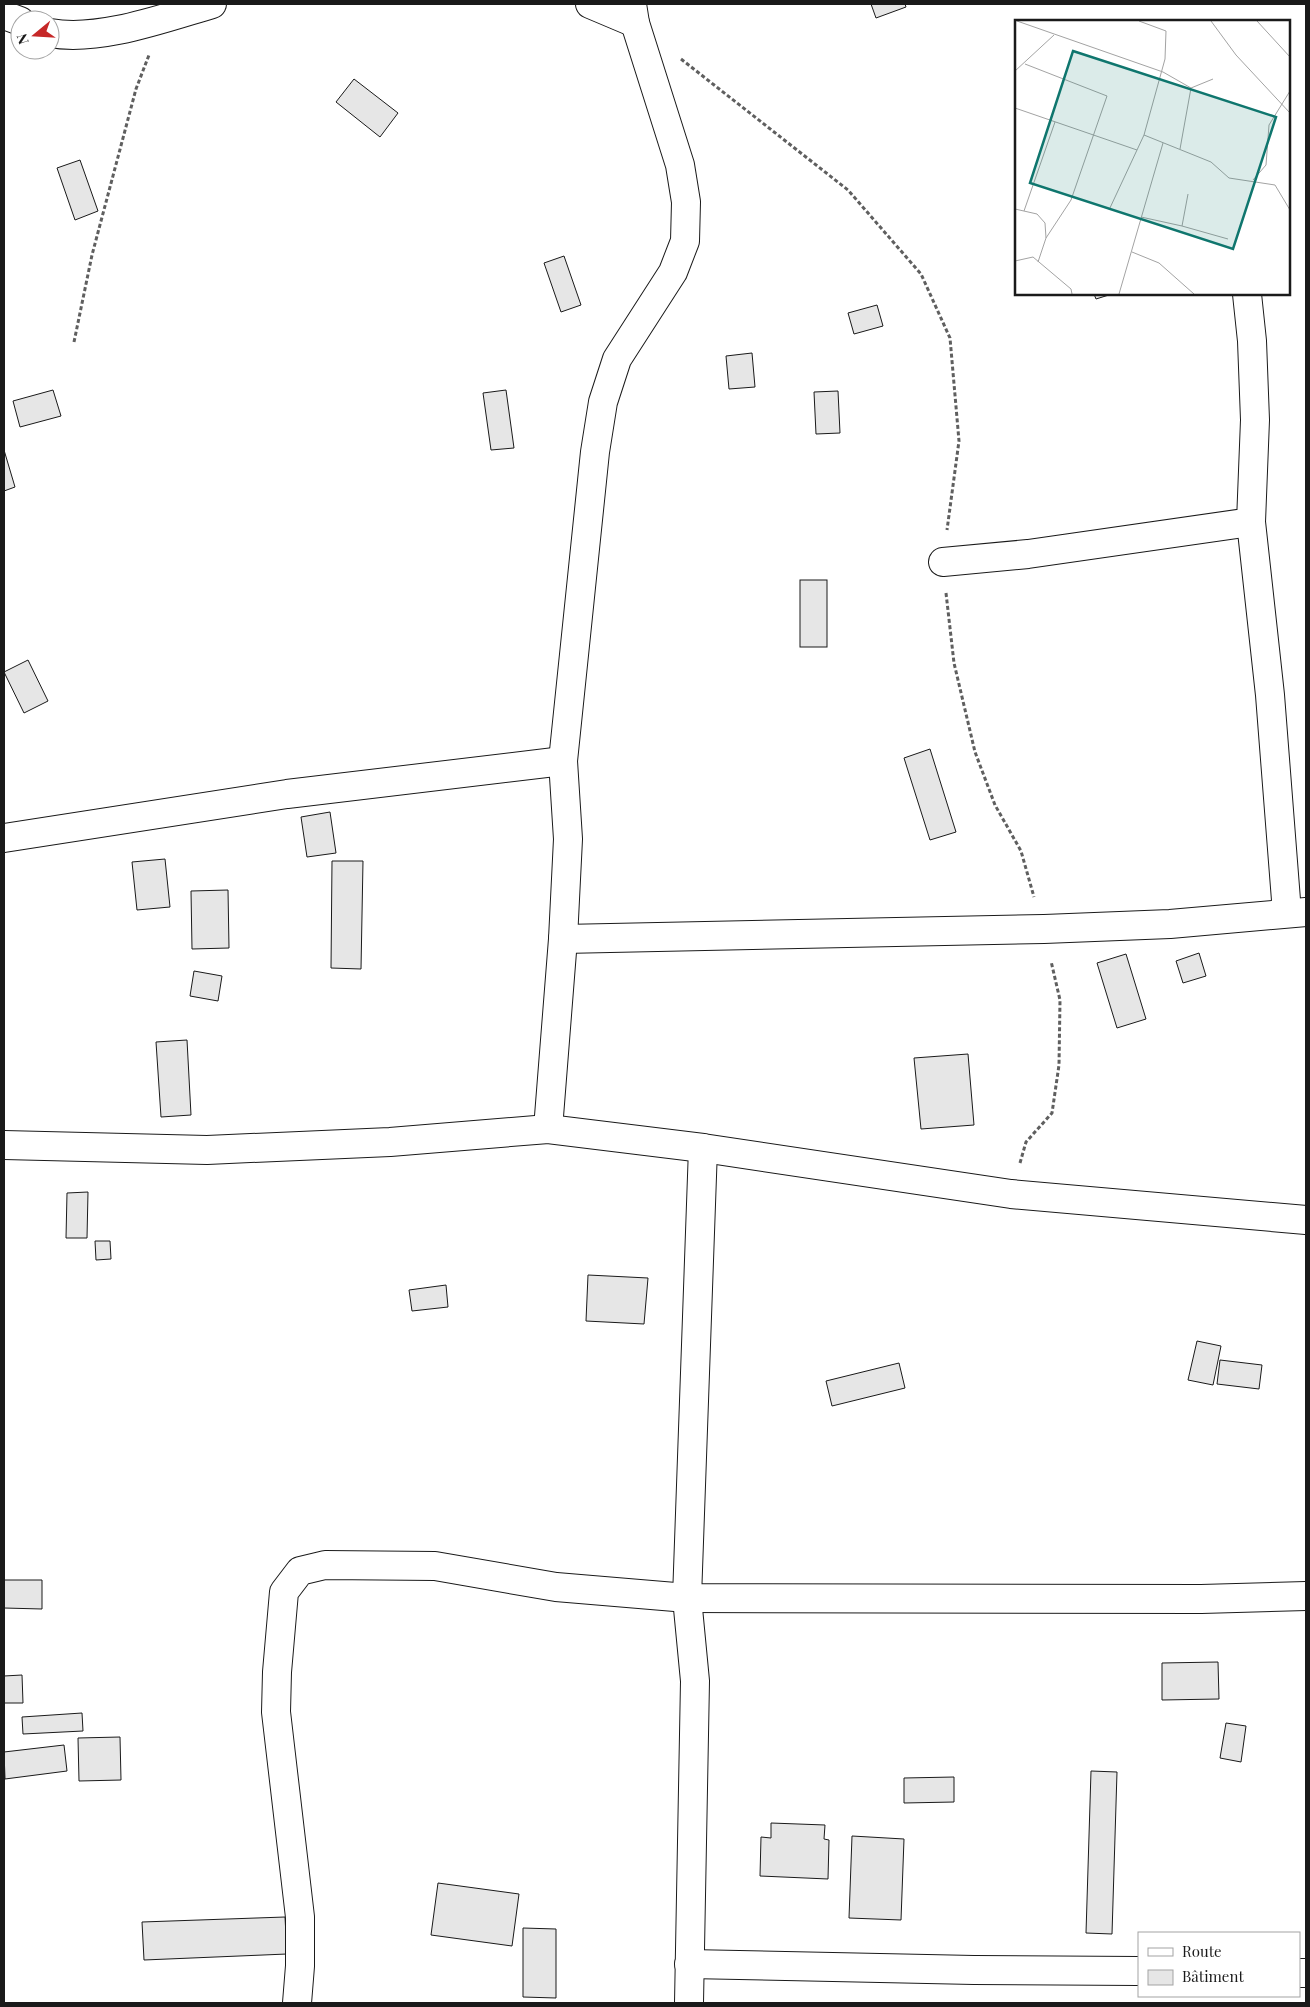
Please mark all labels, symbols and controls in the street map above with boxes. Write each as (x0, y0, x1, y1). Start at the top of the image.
north arrow (10, 10, 60, 60)
inset map (1015, 20, 1290, 295)
text: N (12, 31, 33, 47)
legend (1138, 1932, 1300, 1997)
text: Route (1182, 1941, 1222, 1961)
text: Bâtiment (1182, 1966, 1244, 1986)

